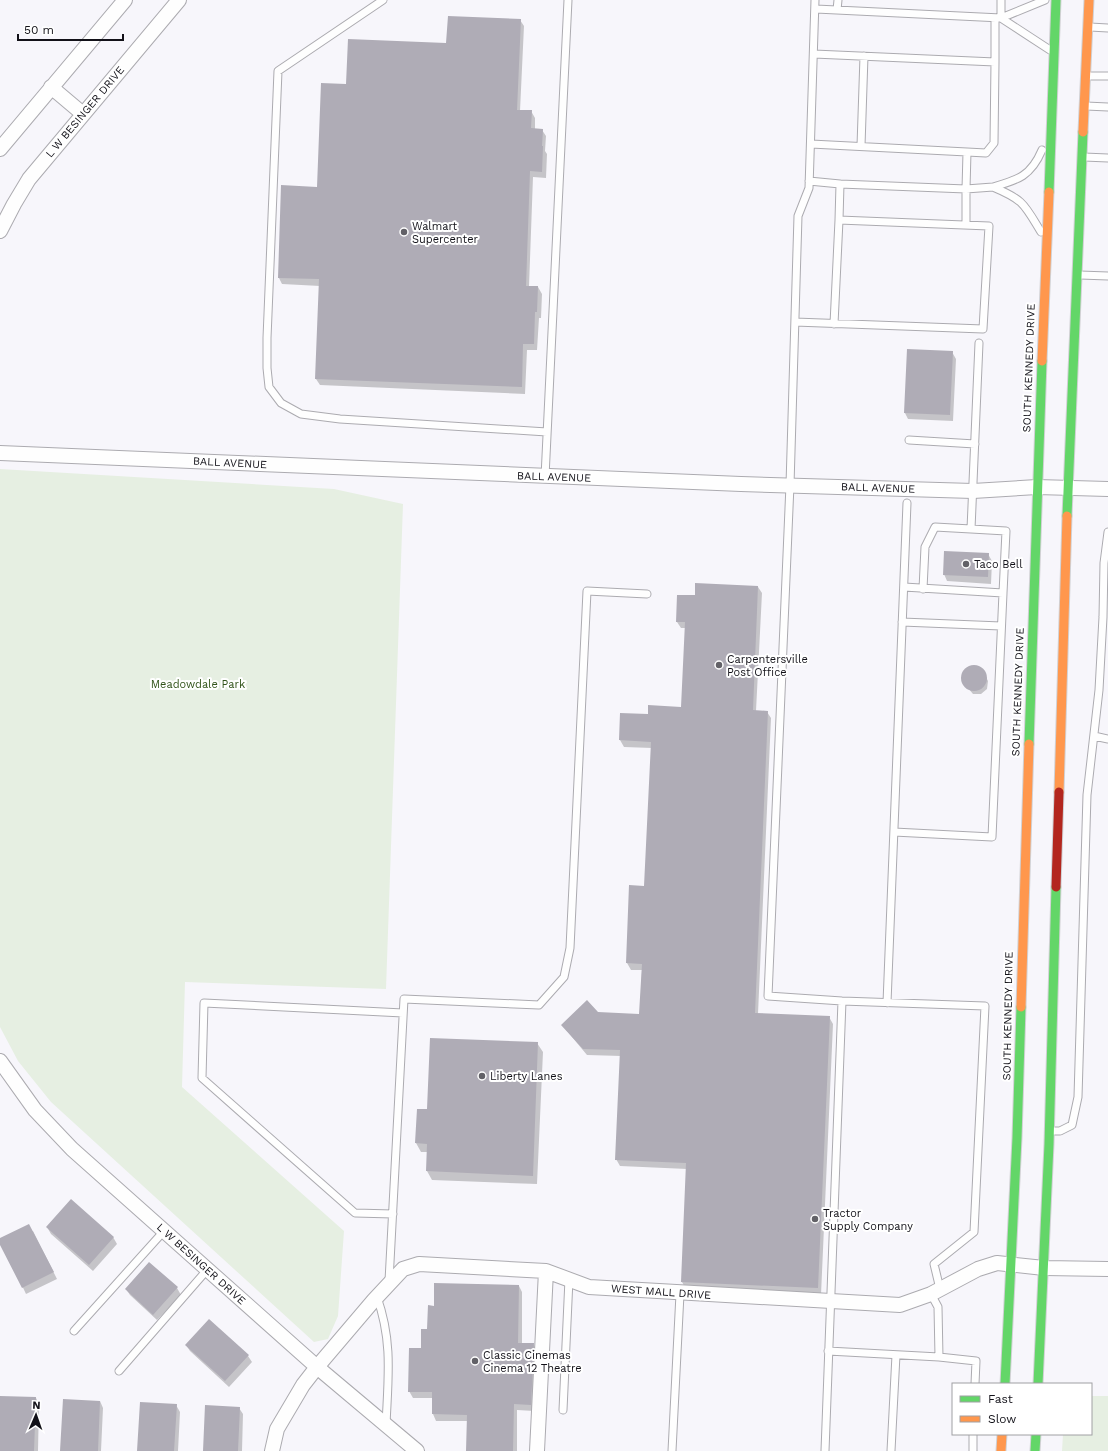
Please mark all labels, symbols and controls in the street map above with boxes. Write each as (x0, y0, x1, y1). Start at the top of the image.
scale bar (18, 16, 123, 42)
text: 50 m (24, 23, 54, 37)
street label: L W BESINGER DRIVE (43, 64, 127, 160)
place label: Walmart Supercenter (412, 220, 479, 246)
marker: Walmart Supercenter (399, 227, 409, 237)
street label: SOUTH KENNEDY DRIVE (1020, 303, 1038, 433)
street label: BALL AVENUE (193, 455, 267, 471)
street label: BALL AVENUE (517, 469, 591, 485)
street label: BALL AVENUE (841, 480, 915, 496)
place label: Taco Bell (974, 558, 1023, 571)
marker: Taco Bell (961, 559, 971, 569)
street label: SOUTH KENNEDY DRIVE (1009, 627, 1027, 757)
place label: Carpentersville Post Office (727, 653, 808, 679)
marker: Carpentersville Post Office (714, 660, 724, 670)
park label: Meadowdale Park (151, 678, 245, 691)
street label: SOUTH KENNEDY DRIVE (1000, 951, 1016, 1081)
place label: Liberty Lanes (490, 1070, 563, 1083)
marker: Liberty Lanes (477, 1071, 487, 1081)
place label: Tractor Supply Company (823, 1207, 913, 1233)
marker: Tractor Supply Company (810, 1214, 820, 1224)
street label: L W BESINGER DRIVE (154, 1221, 248, 1307)
street label: WEST MALL DRIVE (611, 1282, 711, 1302)
place label: Classic Cinemas Cinema 12 Theatre (483, 1349, 582, 1375)
marker: Classic Cinemas Cinema 12 Theatre (470, 1356, 480, 1366)
legend (952, 1383, 1092, 1435)
text: Fast (988, 1392, 1013, 1406)
north arrow (16, 1395, 56, 1435)
text: N (32, 1399, 41, 1412)
text: Slow (988, 1412, 1016, 1426)

